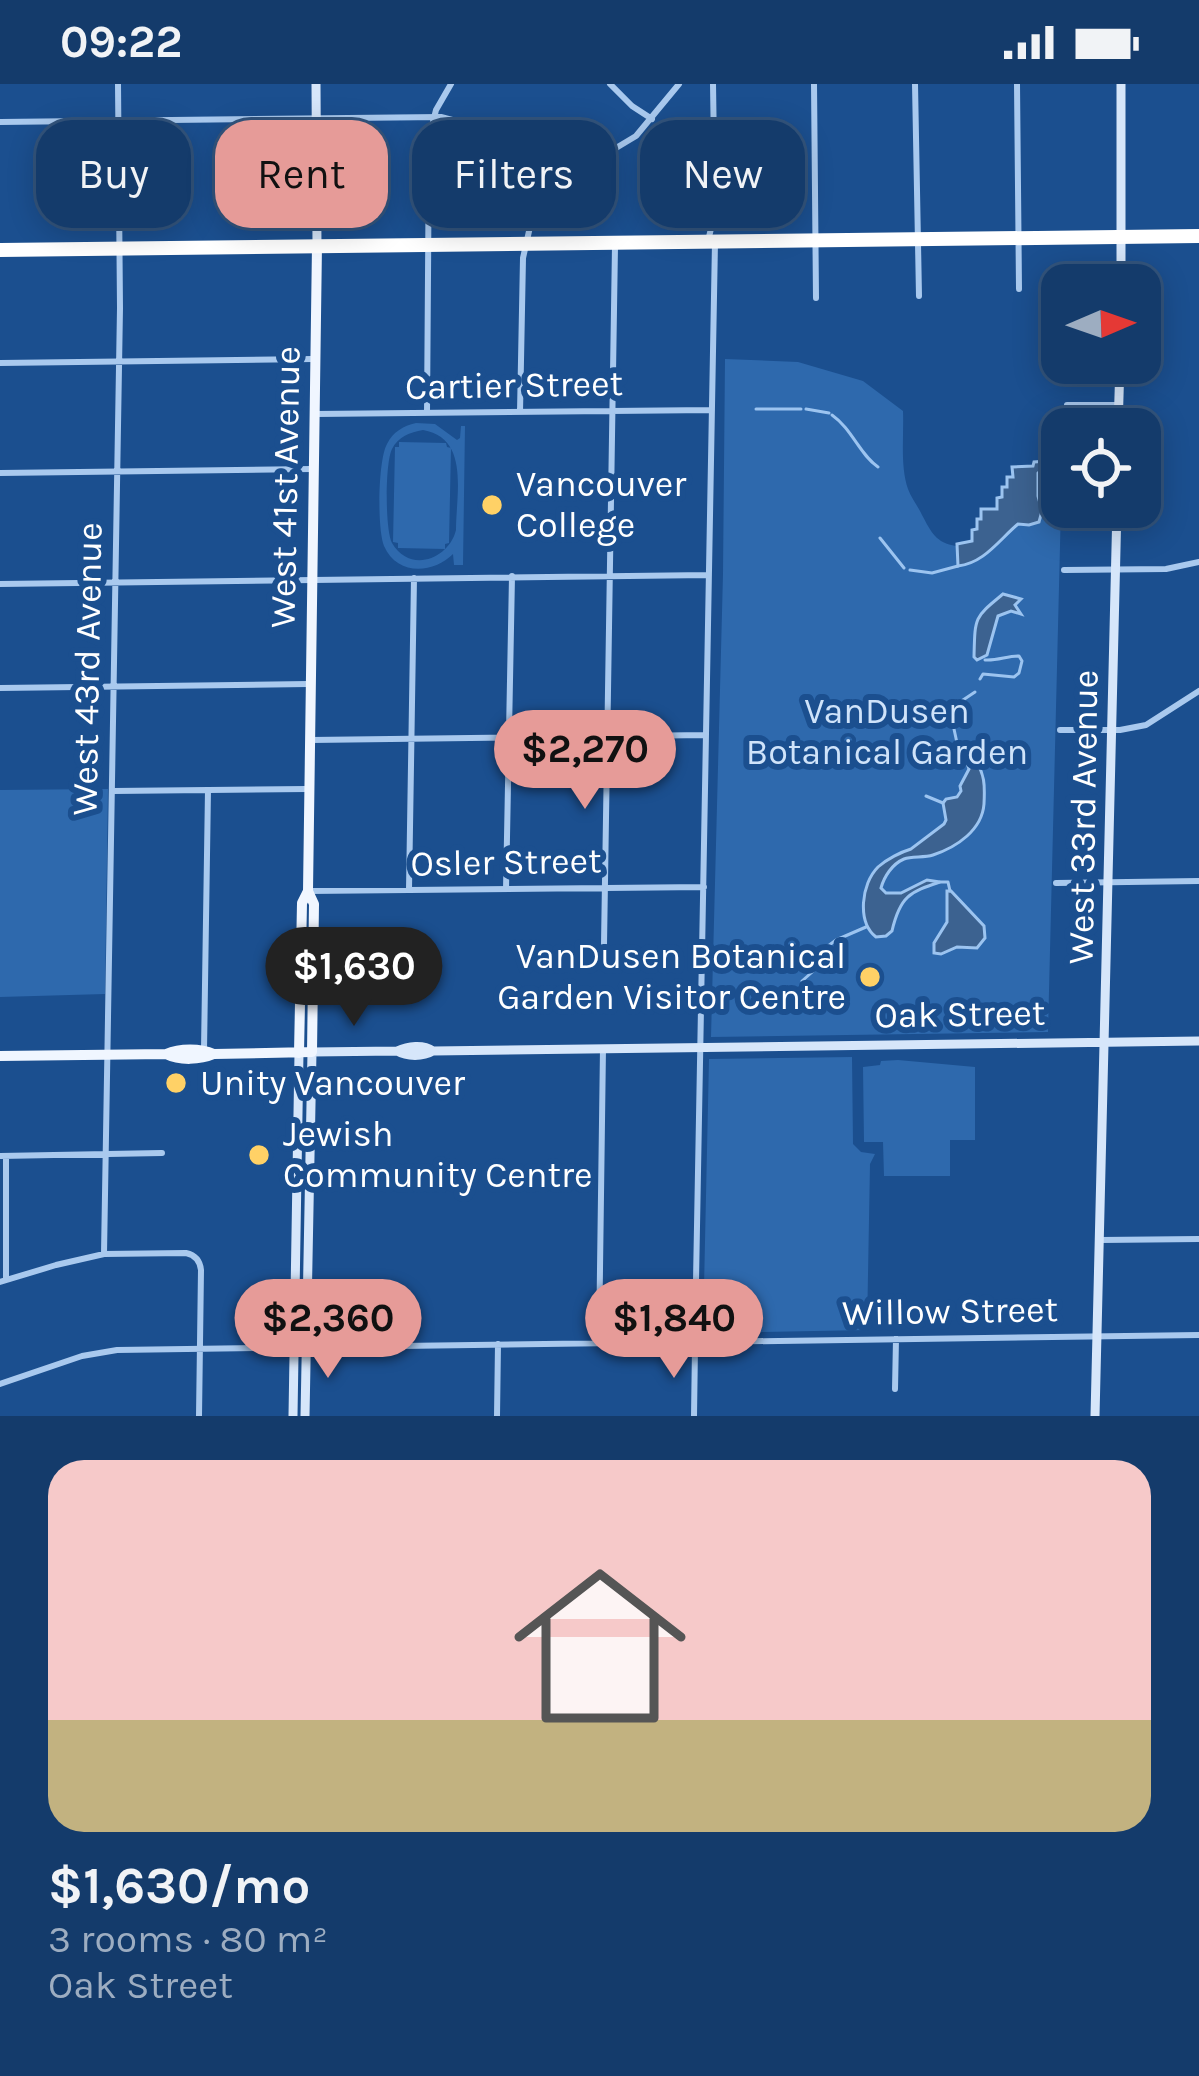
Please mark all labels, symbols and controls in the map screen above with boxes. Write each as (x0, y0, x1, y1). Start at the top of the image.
text: 09:22 (60, 16, 183, 68)
chip: Buy (36, 120, 191, 228)
chip: Rent (215, 120, 388, 228)
chip: Filters (412, 120, 616, 228)
chip: New (640, 120, 805, 228)
north arrow (1041, 264, 1161, 384)
map controls (1041, 264, 1161, 528)
street label: West 41st Avenue (262, 346, 308, 628)
street label: Cartier Street (405, 362, 623, 408)
button: locate (1041, 408, 1161, 528)
place label: Vancouver College (516, 463, 687, 546)
marker: Vancouver College (479, 492, 505, 518)
street label: West 43rd Avenue (63, 522, 111, 816)
street label: West 33rd Avenue (1059, 669, 1107, 965)
park label: VanDusen Botanical Garden (746, 690, 1028, 773)
pin: $2,270 (487, 710, 683, 812)
text: $2,270 (521, 726, 649, 772)
street label: Osler Street (410, 839, 602, 885)
pin: $1,630 (256, 927, 452, 1029)
place label: VanDusen Botanical Garden Visitor Centre (497, 935, 846, 1018)
text: $1,630 (292, 943, 416, 989)
marker: VanDusen Botanical Garden Visitor Centre (857, 964, 883, 990)
street label: Oak Street (874, 992, 1046, 1036)
place label: Unity Vancouver (200, 1062, 466, 1104)
marker: Unity Vancouver (163, 1070, 189, 1096)
place label: Jewish Community Centre (283, 1113, 593, 1196)
marker: Jewish Community Centre (246, 1142, 272, 1168)
pin: $2,360 (230, 1279, 426, 1381)
pin: $1,840 (576, 1279, 772, 1381)
street label: Willow Street (842, 1288, 1058, 1334)
text: $2,360 (262, 1295, 394, 1341)
text: $1,840 (612, 1295, 736, 1341)
icon: home (492, 1538, 708, 1754)
text: $1,630/mo (48, 1856, 310, 1916)
text: 3 rooms · 80 m² (48, 1916, 328, 1962)
text: Oak Street (48, 1962, 233, 2008)

